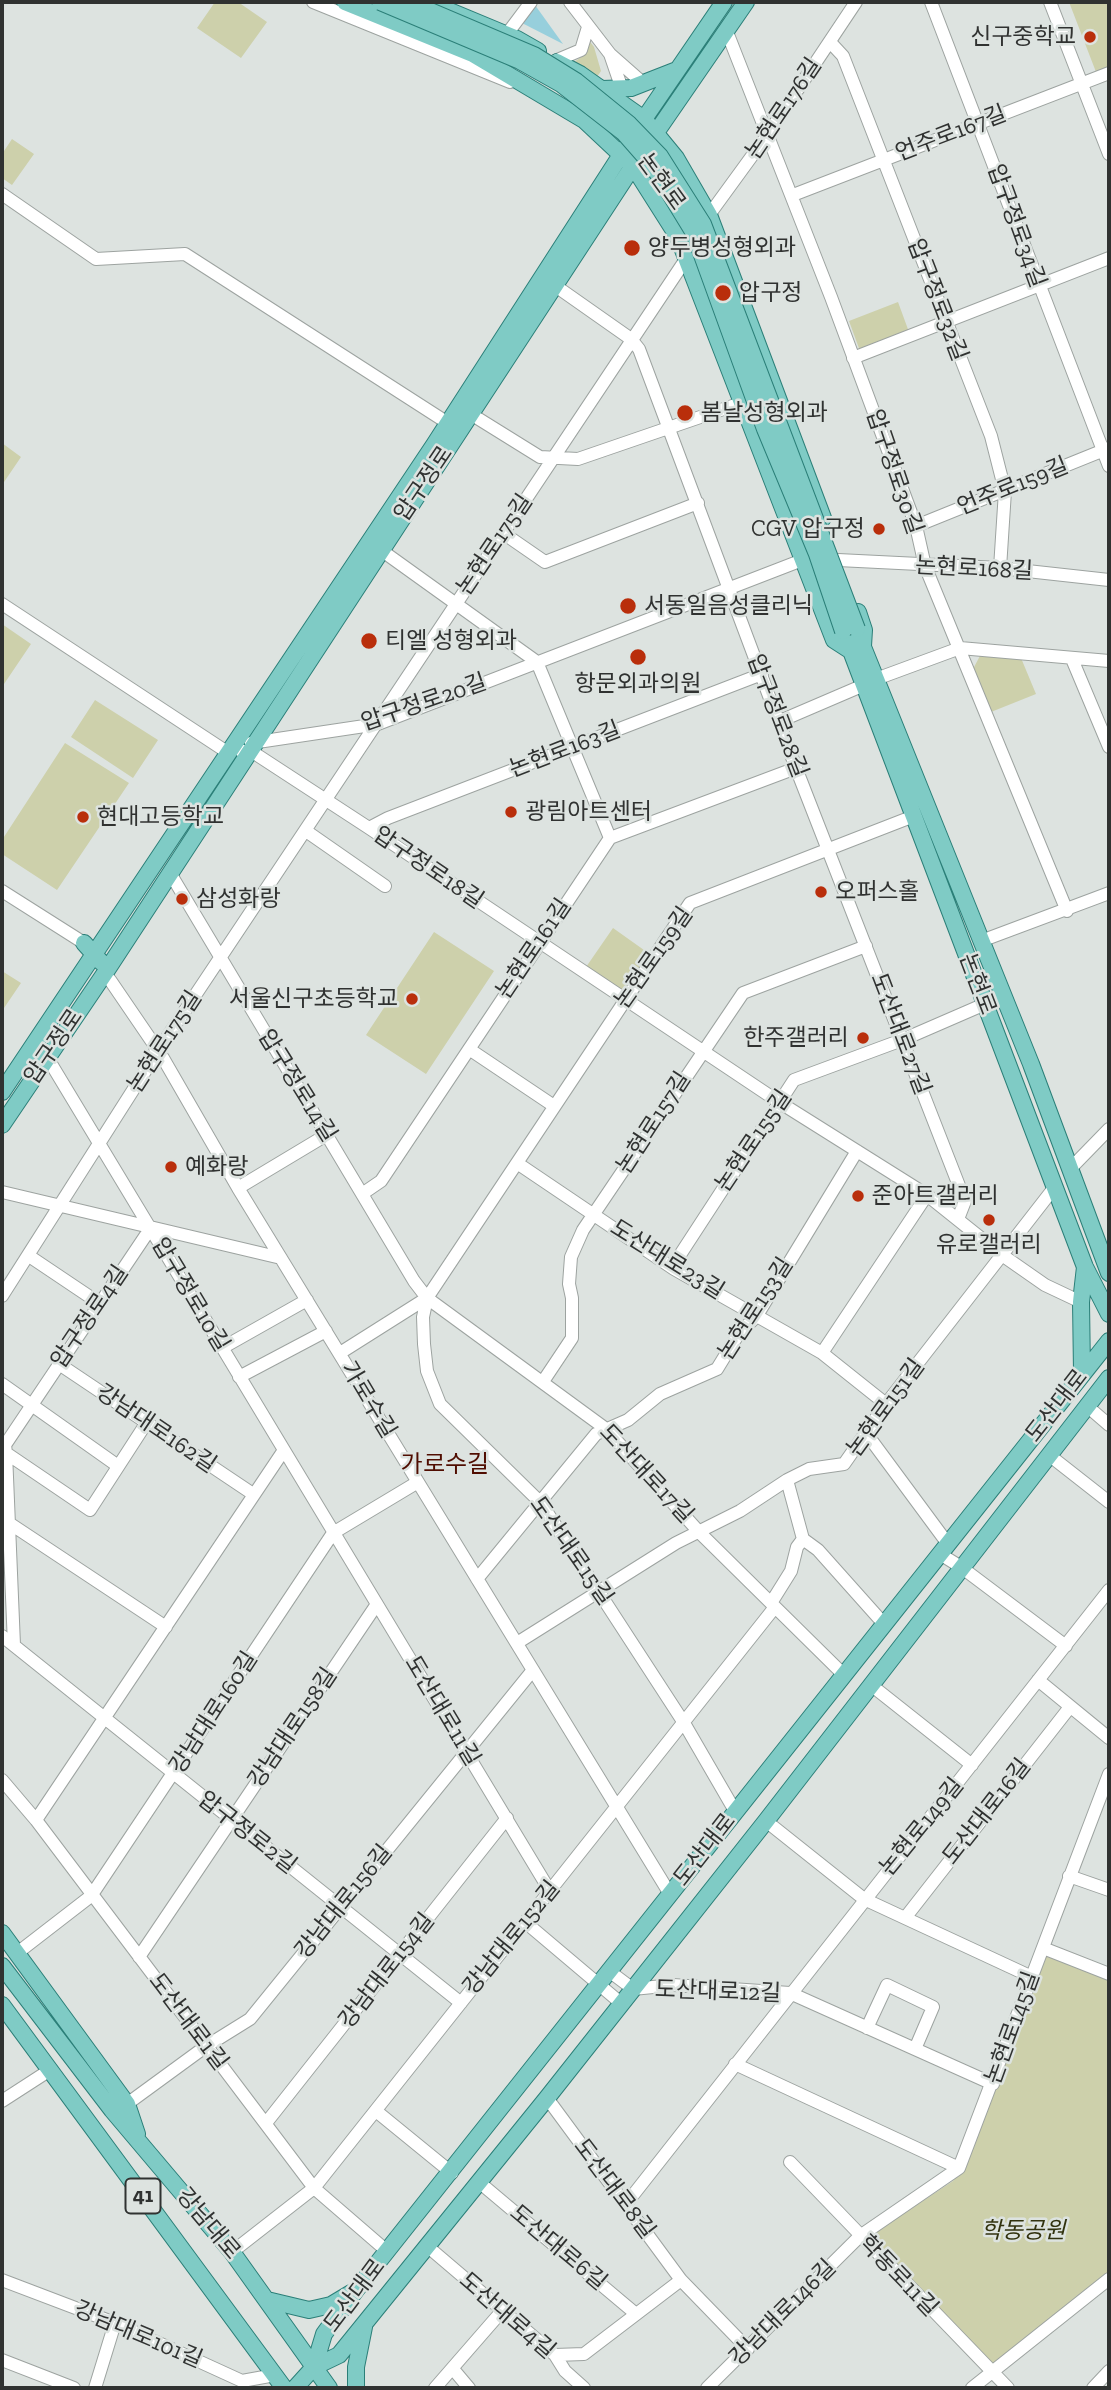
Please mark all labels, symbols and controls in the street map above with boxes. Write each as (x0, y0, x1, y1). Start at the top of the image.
place label: 신구중학교 (970, 23, 1076, 51)
marker: 신구중학교 (1082, 29, 1098, 45)
street label: 논현로176길 (740, 53, 828, 165)
street label: 언주로167길 (892, 100, 1010, 168)
street label: 논현로 (631, 148, 691, 216)
street label: 압구정로34길 (981, 160, 1051, 292)
place label: 양두병성형외과 (648, 234, 796, 262)
street label: 압구정로32길 (901, 235, 973, 365)
marker: 양두병성형외과 (622, 238, 642, 258)
place label: 압구정 (739, 279, 802, 307)
marker: 압구정 (713, 283, 733, 303)
place label: 봄날성형외과 (701, 399, 828, 427)
marker: 봄날성형외과 (675, 403, 695, 423)
street label: 압구정로30길 (860, 406, 928, 538)
street label: 압구정로 (389, 441, 459, 527)
street label: 언주로159길 (953, 452, 1073, 522)
street label: 논현로175길 (451, 489, 539, 601)
place label: CGV 압구정 (751, 515, 865, 543)
marker: CGV 압구정 (871, 521, 887, 537)
street label: 논현로168길 (914, 552, 1034, 586)
place label: 서동일음성클리닉 (644, 592, 813, 620)
marker: 서동일음성클리닉 (618, 596, 638, 616)
place label: 티엘 성형외과 (385, 627, 517, 655)
marker: 티엘 성형외과 (359, 631, 379, 651)
marker: 항문외과의원 (628, 647, 648, 667)
street label: 압구정로28길 (741, 650, 813, 782)
street label: 압구정로20길 (358, 669, 490, 737)
place label: 항문외과의원 (575, 670, 701, 698)
street label: 논현로163길 (505, 716, 625, 784)
place label: 광림아트센터 (525, 798, 652, 826)
place label: 현대고등학교 (97, 803, 224, 831)
marker: 광림아트센터 (503, 804, 519, 820)
marker: 현대고등학교 (75, 809, 91, 825)
street label: 압구정로18길 (368, 821, 488, 915)
place label: 오퍼스홀 (835, 878, 920, 906)
marker: 오퍼스홀 (813, 884, 829, 900)
place label: 삼성화랑 (196, 885, 281, 913)
marker: 삼성화랑 (174, 891, 190, 907)
street label: 논현로161길 (491, 894, 577, 1004)
street label: 논현로159길 (609, 902, 699, 1014)
street label: 논현로 (953, 949, 1001, 1019)
street label: 도산대로27길 (864, 969, 936, 1099)
place label: 서울신구초등학교 (229, 985, 398, 1013)
street label: 논현로175길 (122, 986, 208, 1098)
marker: 서울신구초등학교 (404, 991, 420, 1007)
street label: 압구정로 (19, 1004, 89, 1090)
place label: 한주갤러리 (743, 1024, 849, 1052)
street label: 압구정로14길 (252, 1025, 342, 1147)
marker: 한주갤러리 (855, 1030, 871, 1046)
street label: 논현로157길 (611, 1067, 697, 1179)
street label: 논현로155길 (710, 1085, 798, 1197)
place label: 예화랑 (185, 1153, 248, 1181)
marker: 예화랑 (163, 1159, 179, 1175)
place label: 준아트갤러리 (872, 1182, 999, 1210)
marker: 준아트갤러리 (850, 1188, 866, 1204)
marker: 유로갤러리 (981, 1212, 997, 1228)
street label: 도산대로23길 (605, 1214, 729, 1306)
place label: 유로갤러리 (936, 1231, 1042, 1259)
street label: 압구정로10길 (145, 1233, 235, 1357)
street label: 논현로153길 (713, 1253, 799, 1365)
street label: 압구정로4길 (46, 1260, 134, 1374)
street label: 논현로151길 (841, 1354, 931, 1462)
street label: 가로수길 (334, 1357, 402, 1443)
street label: 도산대로 (1020, 1364, 1094, 1448)
street label: 강남대로162길 (91, 1379, 221, 1479)
street label: 도산대로17길 (593, 1419, 699, 1529)
district label: 가로수길 (401, 1451, 489, 1479)
street label: 도산대로15길 (523, 1491, 619, 1611)
street label: 강남대로160길 (164, 1647, 264, 1779)
street label: 도산대로11길 (398, 1651, 486, 1771)
street label: 강남대로158길 (243, 1663, 343, 1793)
street label: 도산대로16길 (937, 1754, 1037, 1870)
street label: 논현로149길 (874, 1772, 970, 1882)
street label: 압구정로2길 (192, 1786, 302, 1880)
street label: 도산대로 (668, 1808, 742, 1892)
street label: 강남대로156길 (290, 1839, 398, 1965)
street label: 강남대로152길 (458, 1876, 566, 2000)
street label: 강남대로154길 (333, 1908, 441, 2034)
street label: 도산대로1길 (142, 1968, 234, 2076)
street label: 논현로145길 (980, 1968, 1046, 2088)
street label: 도산대로12길 (654, 1976, 782, 2008)
street label: 도산대로8길 (567, 2134, 661, 2244)
road number: 41 (125, 2178, 160, 2214)
street label: 강남대로 (170, 2183, 246, 2265)
street label: 도산대로6길 (504, 2199, 612, 2297)
park label: 학동공원 (981, 2217, 1065, 2245)
street label: 학동로11길 (853, 2230, 943, 2322)
street label: 도산대로 (319, 2254, 391, 2338)
street label: 강남대로146길 (724, 2254, 842, 2372)
street label: 도산대로4길 (453, 2267, 561, 2365)
street label: 강남대로101길 (70, 2296, 206, 2374)

